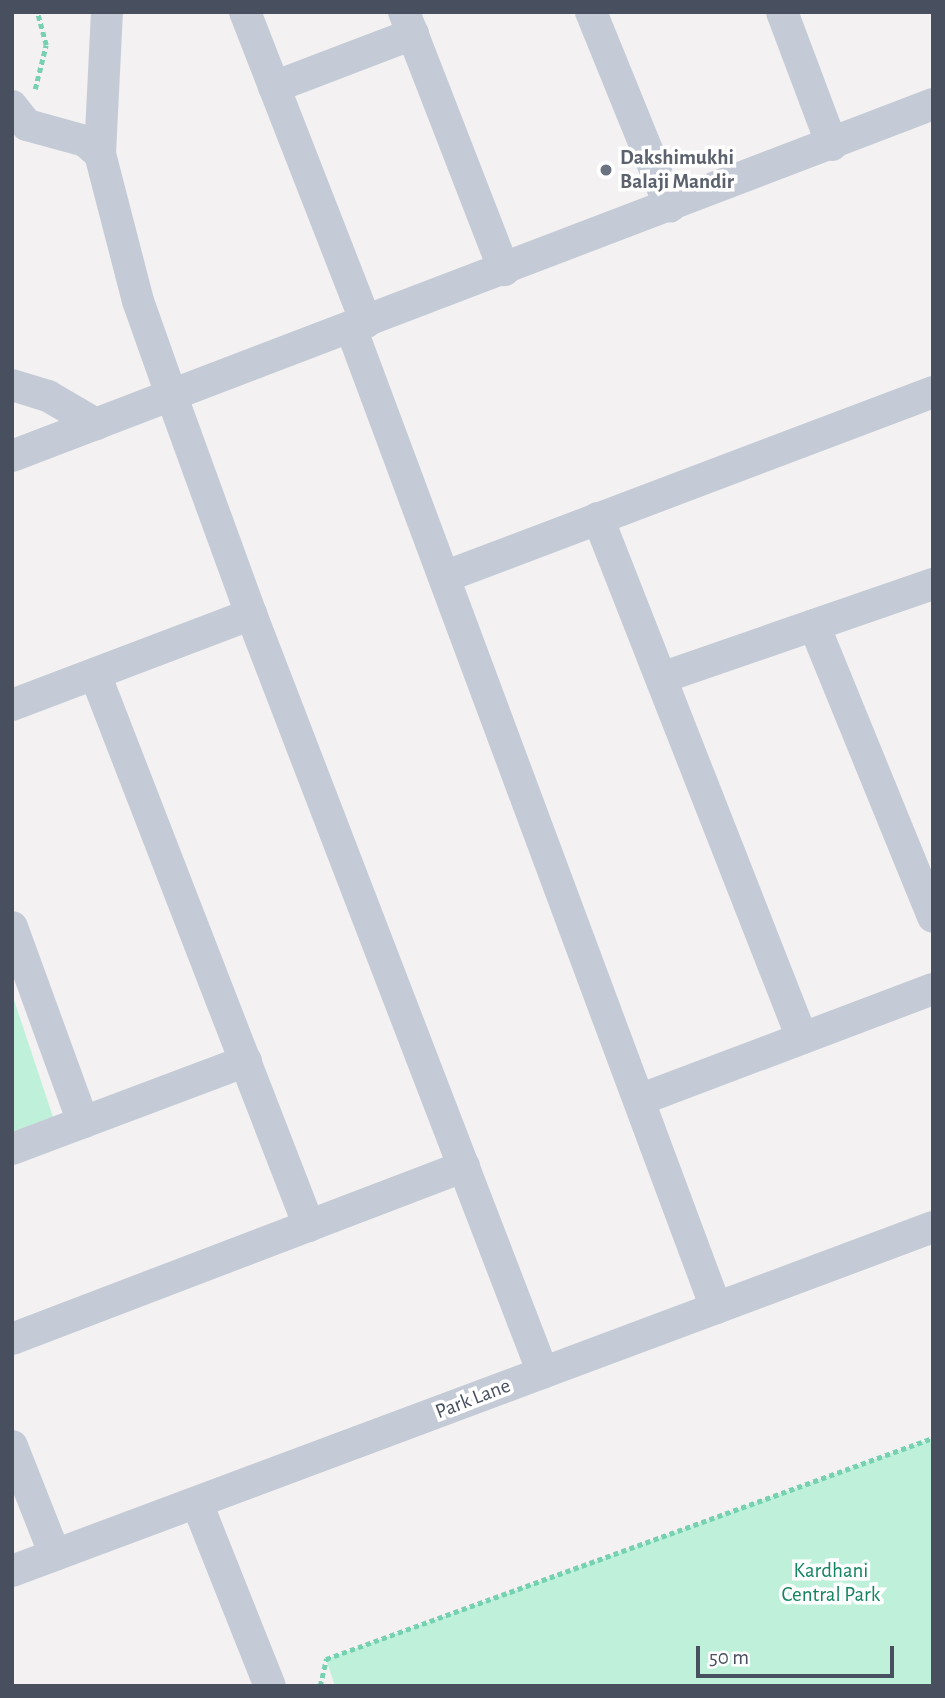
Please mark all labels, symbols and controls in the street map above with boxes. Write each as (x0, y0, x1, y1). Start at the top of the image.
place label: Dakshimukhi Balaji Mandir (620, 145, 734, 195)
marker: Dakshimukhi Balaji Mandir (598, 162, 614, 178)
street label: Park Lane (432, 1373, 514, 1425)
park label: Kardhani Central Park (782, 1558, 880, 1608)
scale bar (700, 1632, 898, 1676)
text: 50 m (709, 1647, 749, 1668)

